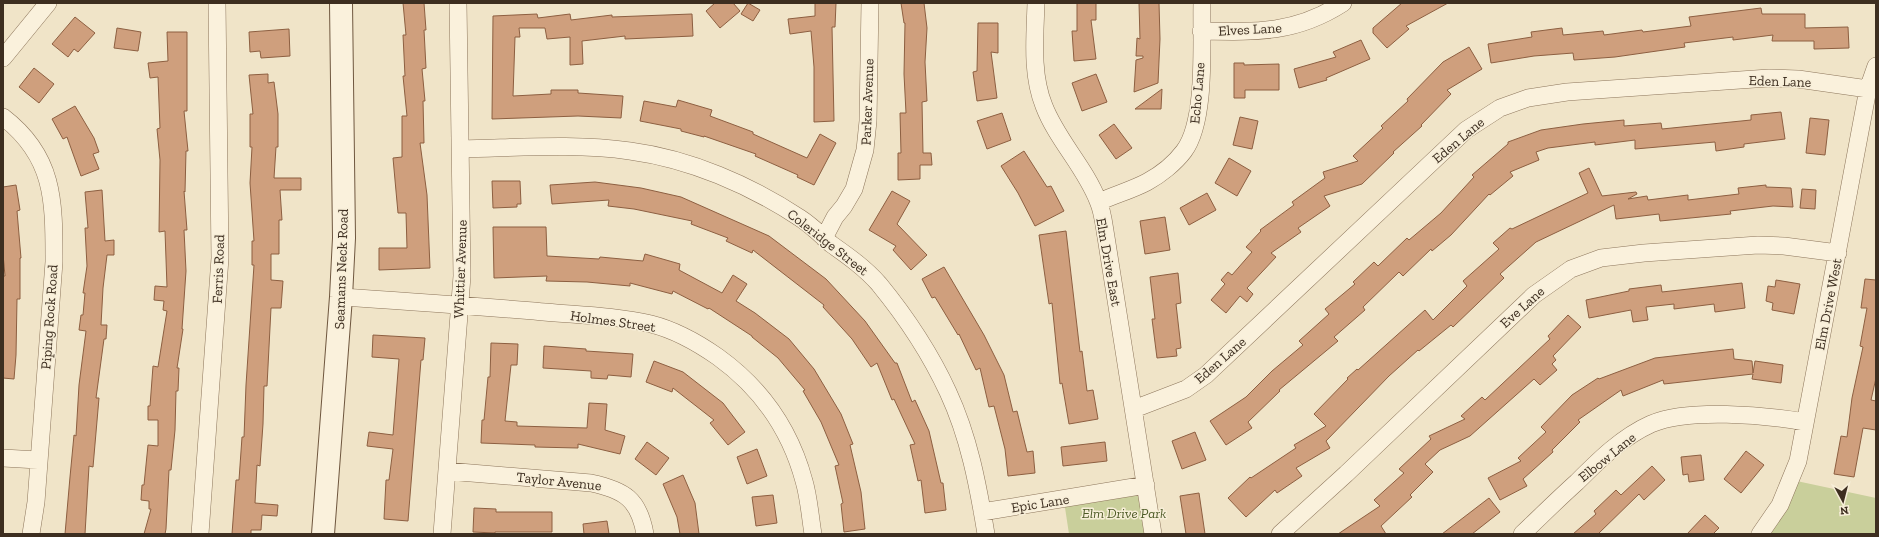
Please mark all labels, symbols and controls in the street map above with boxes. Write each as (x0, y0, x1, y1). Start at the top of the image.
street label: Elves Lane (1218, 19, 1283, 40)
street label: Parker Avenue (857, 58, 878, 146)
street label: Echo Lane (1186, 61, 1209, 125)
street label: Eden Lane (1748, 72, 1812, 91)
street label: Eden Lane (1429, 113, 1488, 167)
street label: Coleridge Street (784, 205, 872, 280)
street label: Seamans Neck Road (331, 208, 352, 330)
street label: Elm Drive East (1092, 216, 1125, 309)
street label: Whittier Avenue (450, 219, 471, 319)
street label: Ferris Road (209, 234, 228, 304)
street label: Elm Drive West (1811, 256, 1846, 351)
street label: Piping Rock Road (37, 264, 62, 370)
street label: Eve Lane (1497, 283, 1548, 332)
street label: Holmes Street (569, 307, 657, 336)
street label: Eden Lane (1191, 333, 1250, 387)
street label: Elbow Lane (1575, 429, 1640, 486)
street label: Taylor Avenue (516, 469, 603, 494)
north arrow (1823, 481, 1863, 521)
street label: Epic Lane (1010, 490, 1071, 516)
text: N (1839, 503, 1849, 517)
park label: Elm Drive Park (1082, 505, 1166, 522)

